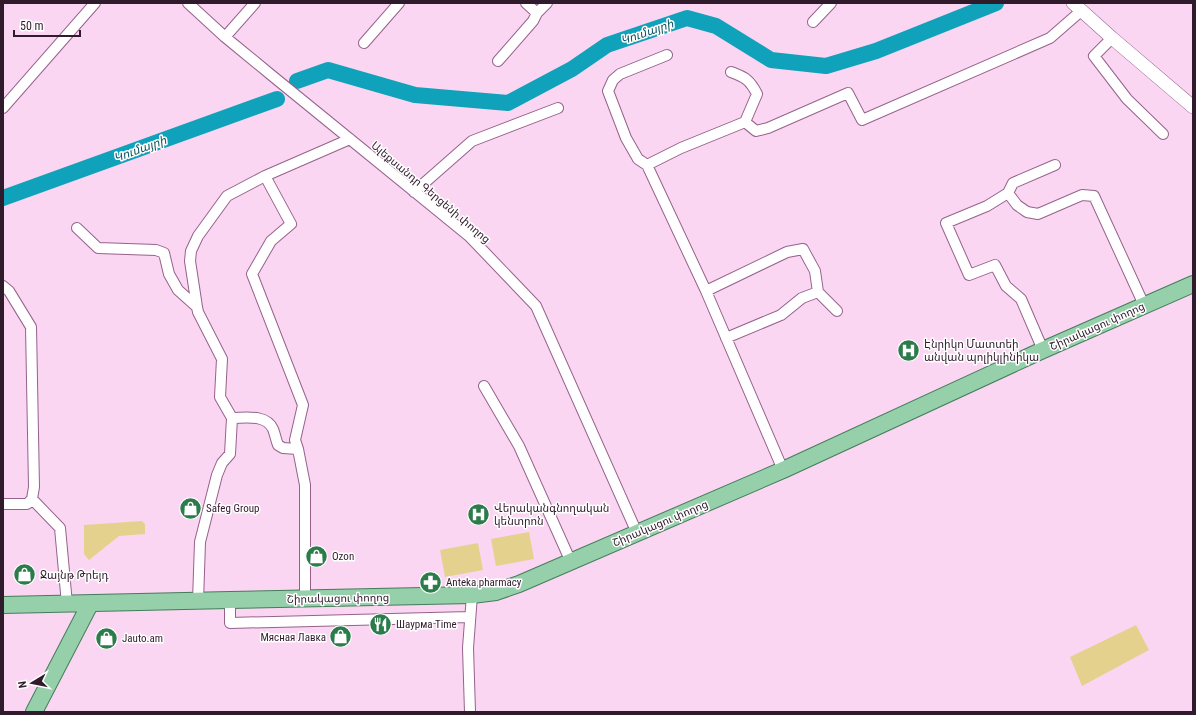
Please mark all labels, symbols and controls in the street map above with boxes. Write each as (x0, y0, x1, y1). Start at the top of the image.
scale bar (14, 12, 80, 38)
water label: Կումայրի (619, 16, 676, 48)
text: 50 m (20, 19, 44, 33)
water label: Կումայրի (112, 133, 169, 165)
street label: Ալեքսանդր Գերցենի փողոց (369, 139, 493, 246)
street label: Շիրակացու փողոց (1048, 300, 1147, 353)
hospital icon: Էնրիկո Մատտեի անվան պոլիկլինիկա (896, 337, 922, 363)
place label: Էնրիկո Մատտեի անվան պոլիկլինիկա (924, 338, 1039, 364)
shop icon: Safeg Group (178, 495, 204, 521)
street label: Շիրակացու փողոց (610, 497, 710, 549)
hospital icon: Վերականգնողական կենտրոն (466, 501, 492, 527)
place label: Safeg Group (206, 502, 259, 515)
place label: Վերականգնողական կենտրոն (494, 502, 609, 528)
shop icon: Ozon (303, 543, 329, 569)
place label: Ozon (332, 550, 354, 563)
shop icon: Ջայնթ Թրեյդ (12, 562, 38, 588)
place label: Ջայնթ Թրեյդ (40, 569, 109, 582)
pharmacy icon: Anteka pharmacy (417, 569, 443, 595)
place label: Anteka pharmacy (446, 576, 522, 589)
street label: Շիրակացու փողոց (287, 591, 389, 606)
restaurant icon: Шаурма Time (368, 611, 394, 637)
place label: Шаурма Time (396, 618, 457, 631)
shop icon: Мясная Лавка (328, 624, 354, 650)
shop icon: Jauto.am (93, 625, 119, 651)
place label: Мясная Лавка (260, 631, 326, 644)
place label: Jauto.am (122, 632, 163, 645)
north arrow (12, 663, 52, 703)
text: N (16, 680, 30, 689)

